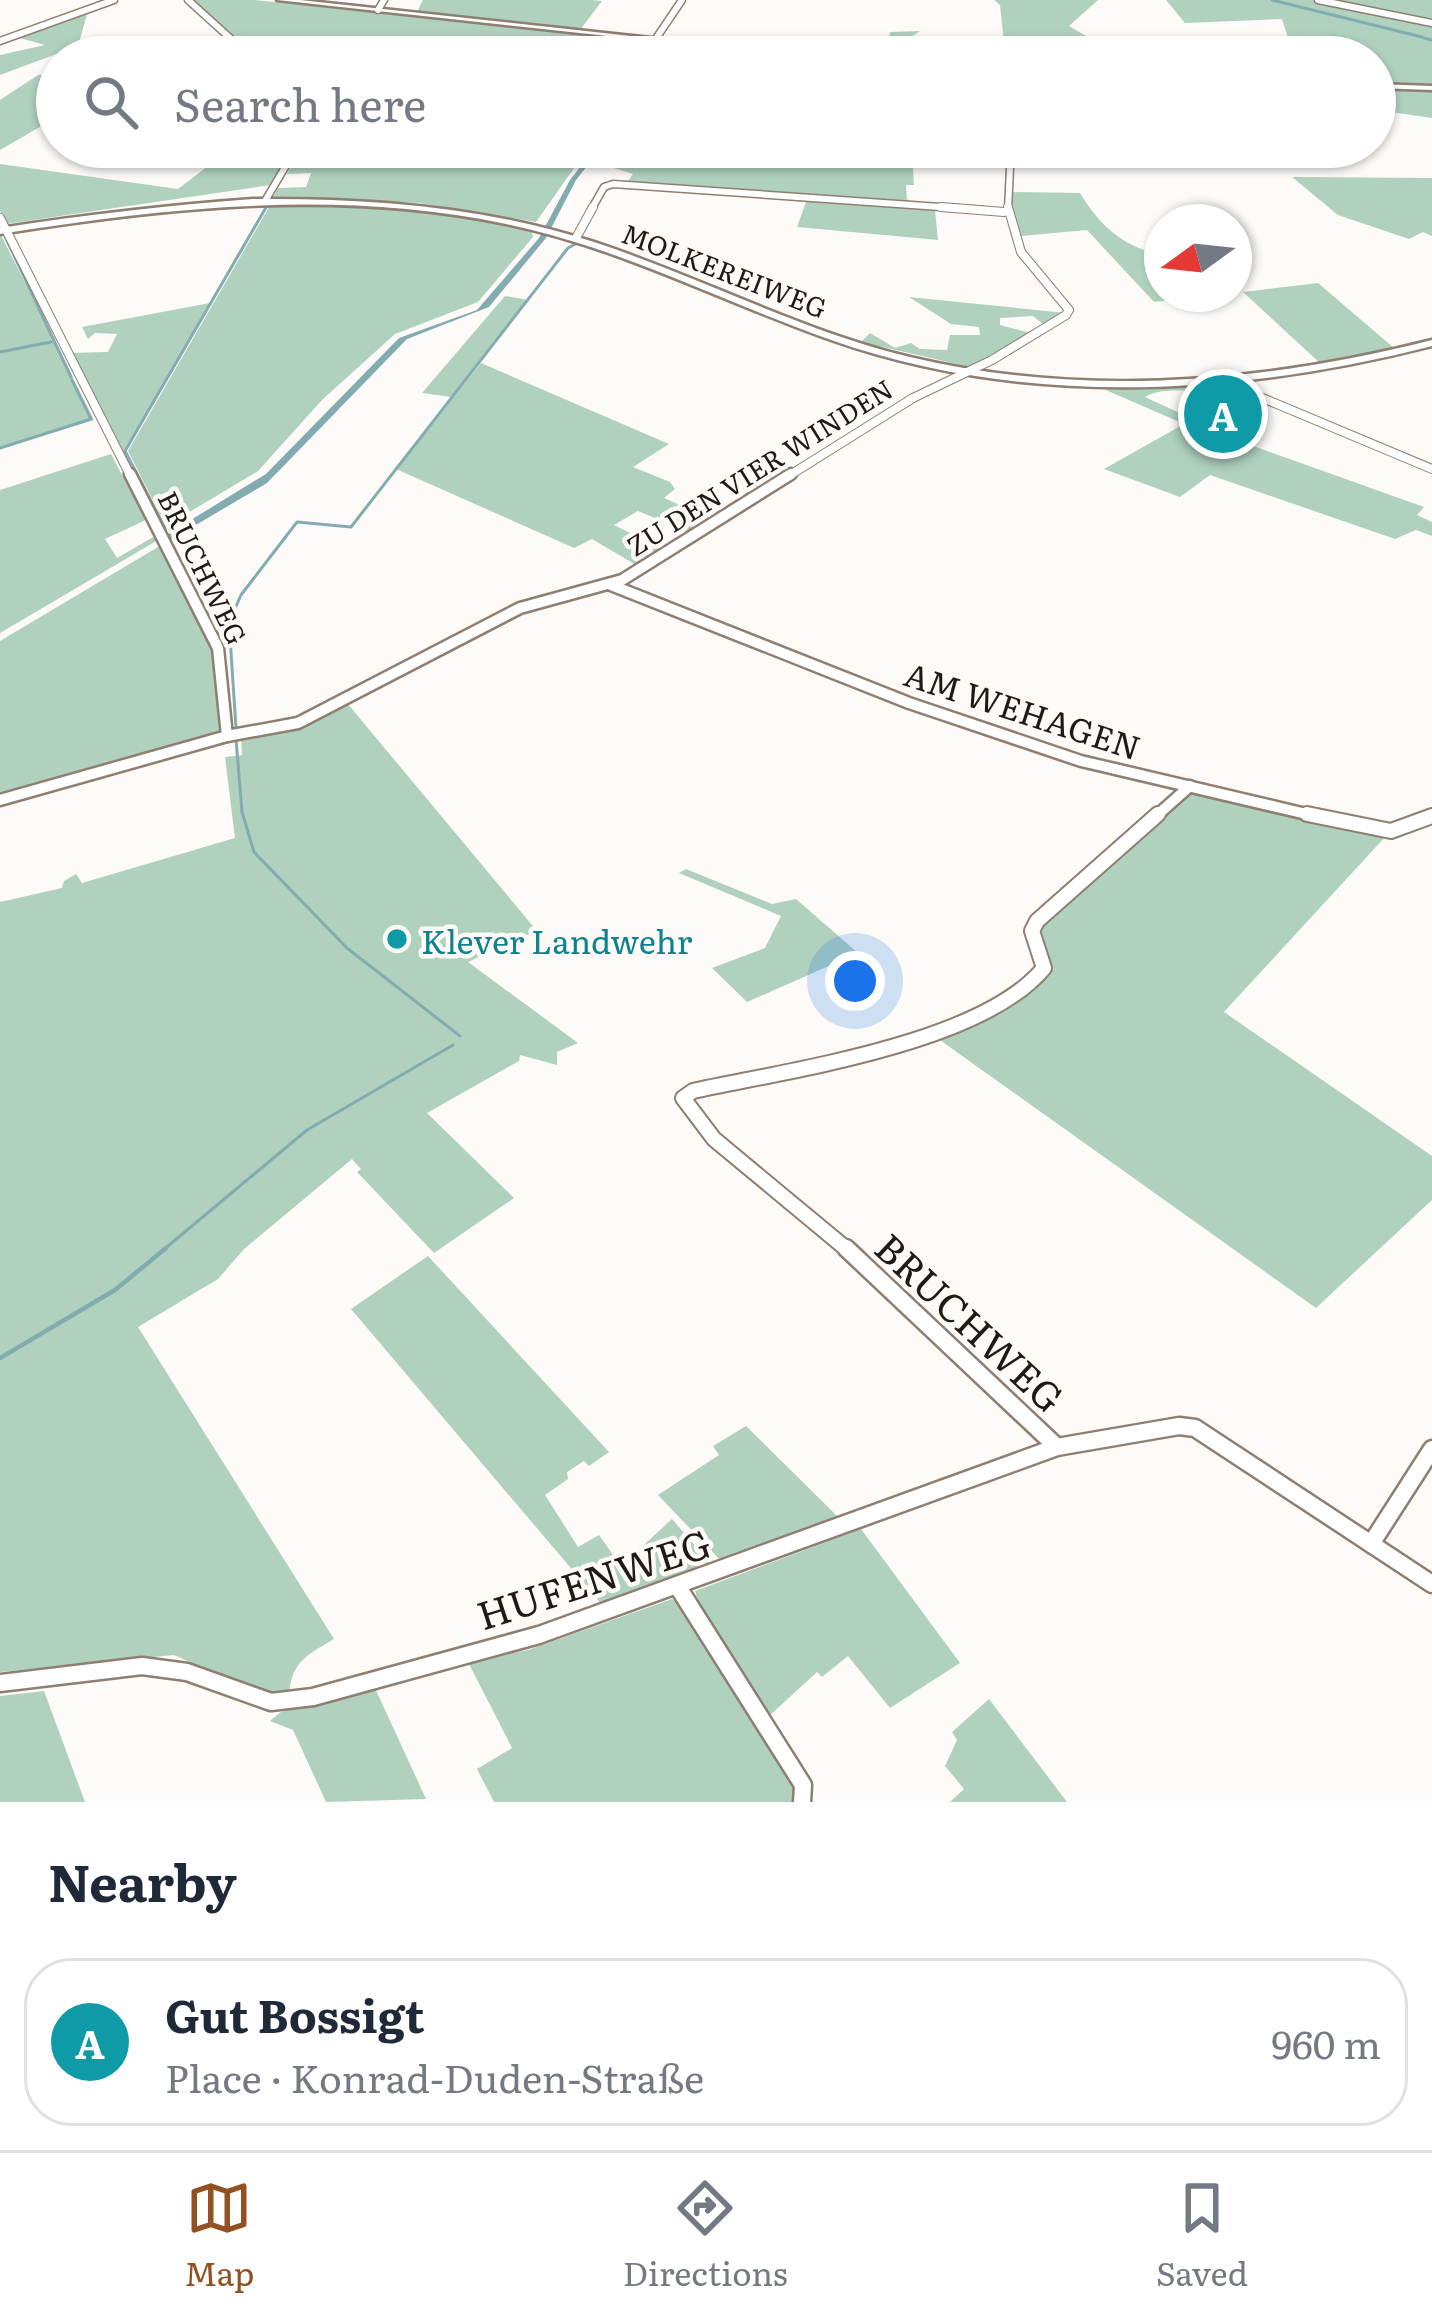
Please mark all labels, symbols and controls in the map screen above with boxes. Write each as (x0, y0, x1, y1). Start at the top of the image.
search box (36, 36, 1396, 168)
icon: search (78, 69, 144, 135)
text: Search here (174, 69, 426, 136)
north arrow (1144, 204, 1252, 312)
street label: MOLKEREIWEG (617, 212, 833, 326)
street label: ZU DEN VIER WINDEN (618, 368, 900, 564)
pin: A (1184, 369, 1262, 459)
street label: BRUCHWEG (150, 484, 258, 650)
street label: AM WEHAGEN (899, 648, 1147, 770)
place label: Klever Landwehr (421, 915, 693, 964)
marker: Klever Landwehr (384, 926, 410, 952)
your location (825, 951, 885, 1011)
street label: BRUCHWEG (863, 1218, 1079, 1424)
street label: HUFENWEG (469, 1512, 717, 1642)
text: Nearby (48, 1842, 237, 1918)
text: Gut Bossigt (165, 1980, 425, 2047)
text: A (75, 2013, 105, 2071)
text: 960 m (1271, 2013, 1381, 2071)
text: Place · Konrad-Duden-Straße (165, 2047, 704, 2105)
tab: Map (184, 2175, 254, 2296)
tab: Directions (623, 2175, 788, 2296)
tab: Saved (1156, 2175, 1248, 2296)

